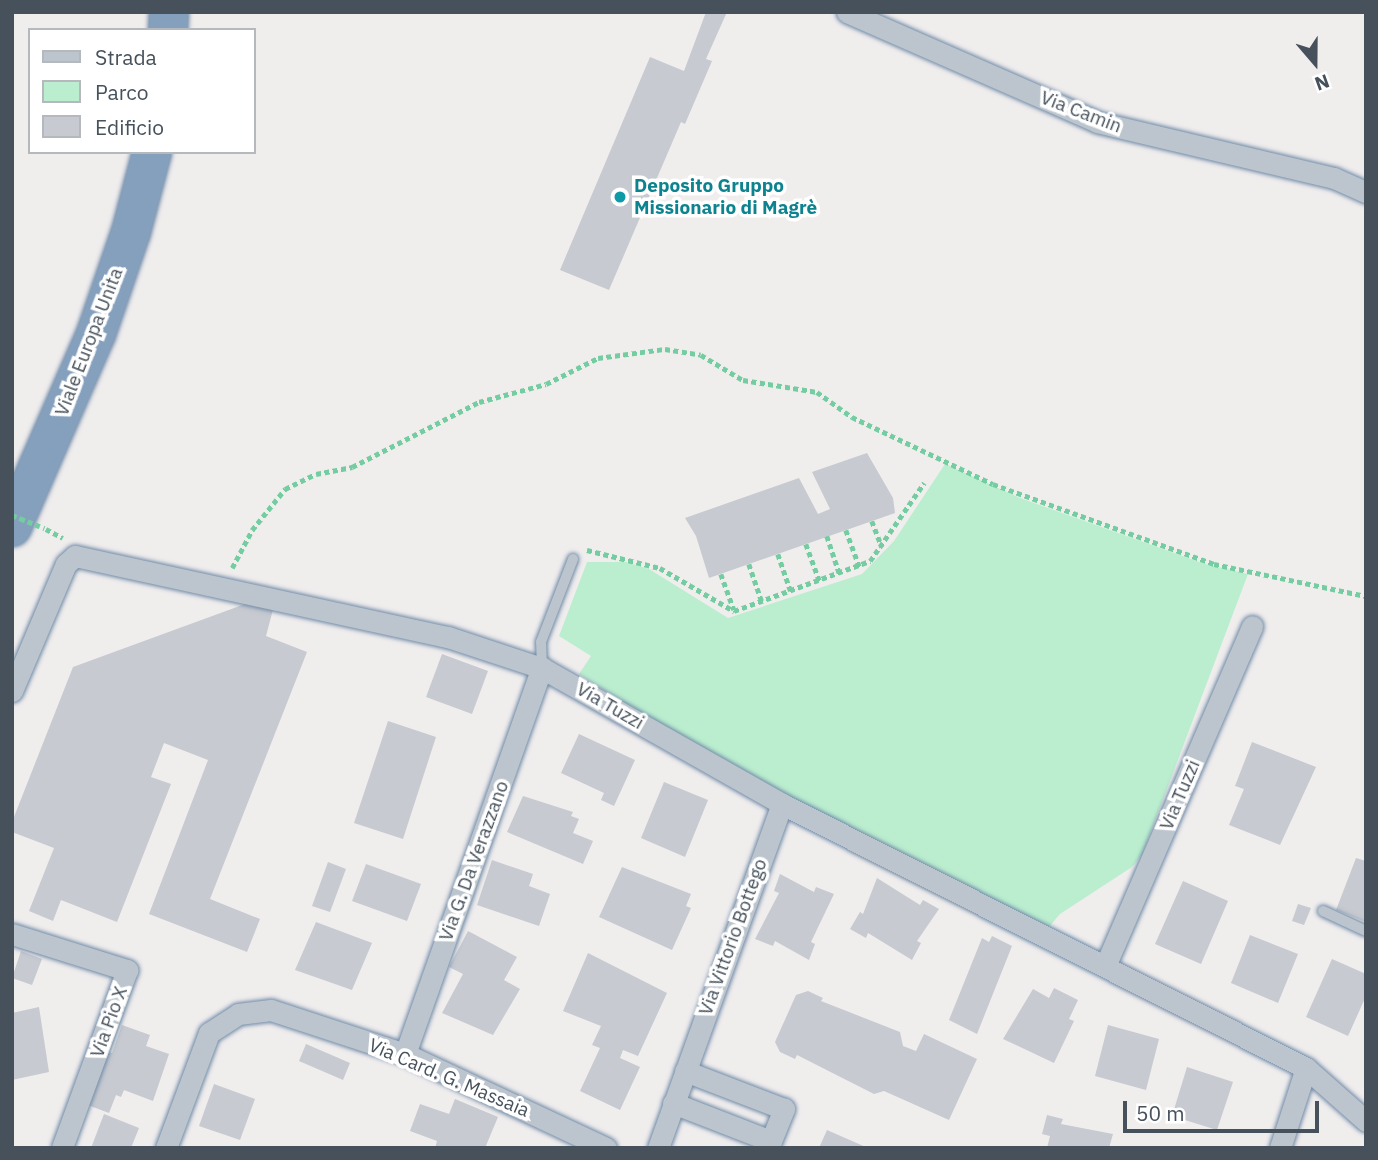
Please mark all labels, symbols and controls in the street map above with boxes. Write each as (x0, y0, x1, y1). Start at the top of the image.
legend (28, 28, 256, 154)
north arrow (1280, 28, 1350, 98)
text: Strada (95, 43, 157, 71)
text: N (1312, 69, 1333, 96)
text: Parco (95, 78, 149, 106)
street label: Via Camin (1037, 86, 1125, 138)
text: Edificio (95, 113, 164, 141)
place label: Deposito Gruppo Missionario di Magrè (634, 175, 817, 219)
marker: Deposito Gruppo Missionario di Magrè (612, 189, 628, 205)
street label: Viale Europa Unita (50, 265, 128, 419)
street label: Via Tuzzi (572, 678, 648, 734)
street label: Via Tuzzi (1155, 756, 1205, 834)
street label: Via G. Da Verazzano (434, 778, 514, 944)
street label: Via Vittorio Bottego (694, 856, 772, 1018)
street label: Via Pio X (86, 983, 132, 1061)
street label: Via Card. G. Massaia (365, 1034, 533, 1122)
scale bar (1126, 1086, 1322, 1130)
text: 50 m (1136, 1099, 1185, 1127)

